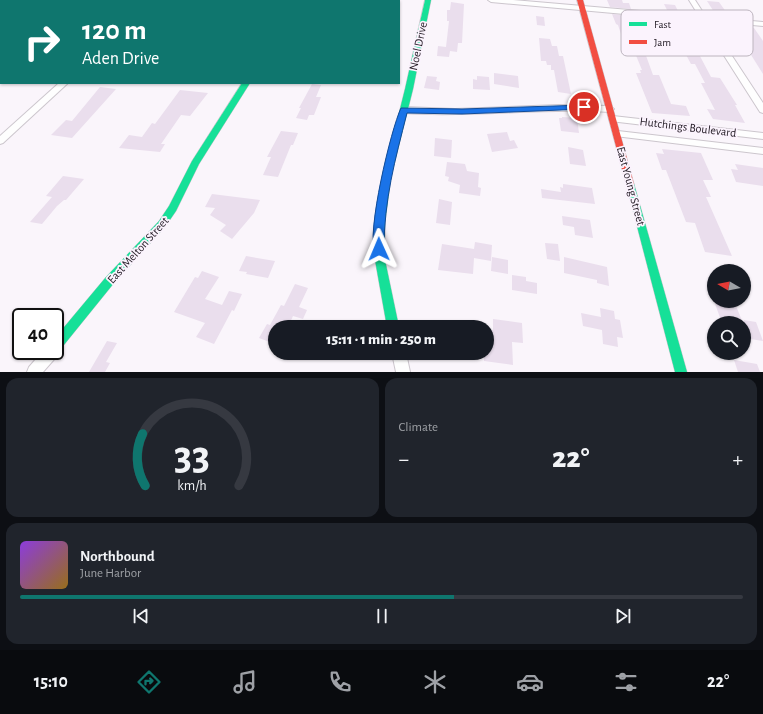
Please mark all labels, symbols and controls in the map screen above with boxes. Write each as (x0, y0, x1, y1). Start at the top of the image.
legend (621, 10, 753, 56)
icon: right (16, 16, 68, 68)
text: 120 m (82, 17, 147, 45)
text: Fast (654, 19, 672, 30)
street label: Noel Drive (407, 21, 429, 71)
text: Jam (654, 37, 671, 48)
text: Aden Drive (82, 50, 159, 68)
pin (567, 90, 601, 124)
icon: arrive (573, 96, 595, 118)
street label: Hutchings Boulevard (639, 115, 737, 139)
street label: East Young Street (615, 145, 647, 227)
street label: East Melton Street (105, 214, 171, 286)
position arrow (358, 228, 400, 270)
north arrow (707, 264, 751, 308)
map controls (707, 264, 751, 360)
speed limit sign: 40 (12, 308, 64, 360)
button: search (707, 316, 751, 360)
text: 15:11 · 1 min · 250 m (326, 332, 436, 347)
text: Climate (399, 421, 438, 434)
text: 33 (174, 435, 210, 476)
text: 22° (552, 443, 590, 473)
text: − (399, 448, 409, 470)
text: + (732, 448, 743, 470)
text: km/h (178, 478, 207, 492)
text: Northbound (80, 549, 155, 564)
text: June Harbor (80, 567, 141, 580)
icon: previous (130, 605, 152, 627)
icon: pause (371, 605, 393, 627)
icon: next (612, 605, 634, 627)
icon: directions (135, 668, 163, 696)
icon: music (231, 668, 259, 696)
icon: phone (326, 668, 354, 696)
icon: climate (421, 668, 449, 696)
icon: car (516, 668, 544, 696)
icon: filters (612, 668, 640, 696)
text: 15:10 (34, 673, 68, 691)
text: 22° (707, 673, 729, 691)

